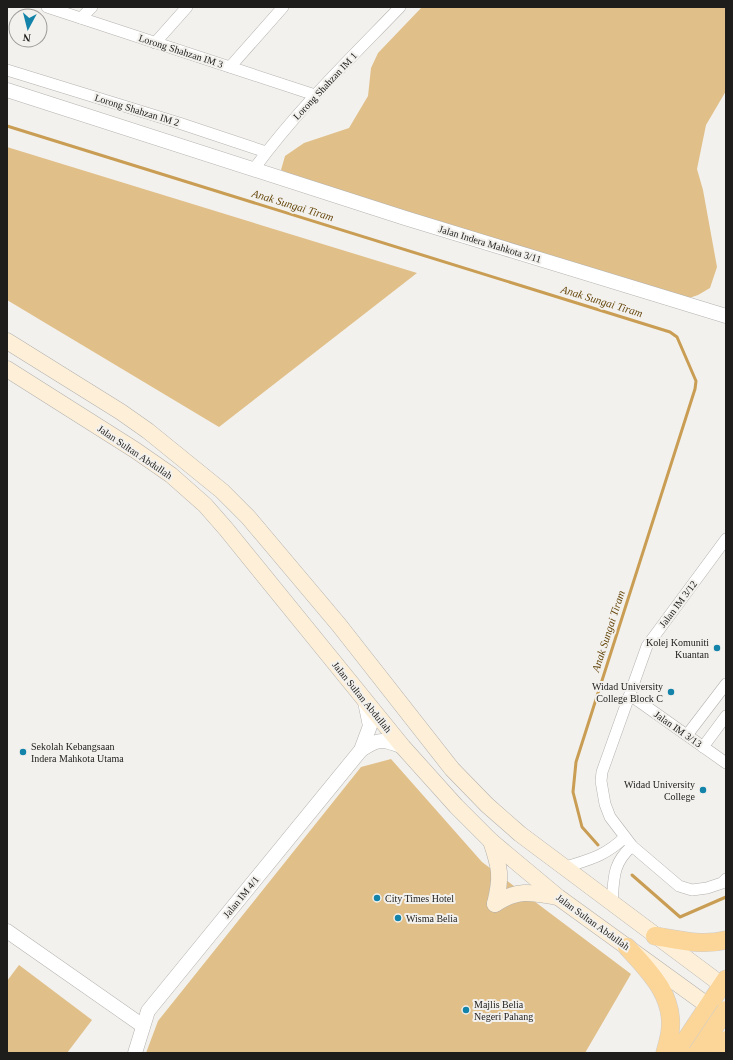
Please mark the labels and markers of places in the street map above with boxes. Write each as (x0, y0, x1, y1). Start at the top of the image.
place label: Kolej Komuniti Kuantan (646, 637, 709, 660)
marker: Kolej Komuniti Kuantan (712, 643, 722, 653)
place label: Widad University College Block C (592, 681, 663, 704)
marker: Widad University College Block C (666, 687, 676, 697)
place label: Sekolah Kebangsaan Indera Mahkota Utama (31, 741, 124, 764)
marker: Sekolah Kebangsaan Indera Mahkota Utama (18, 747, 28, 757)
place label: Widad University College (624, 779, 696, 802)
marker: Widad University College (698, 785, 708, 795)
marker: City Times Hotel (372, 893, 382, 903)
place label: City Times Hotel (385, 893, 454, 904)
marker: Wisma Belia (393, 913, 403, 923)
place label: Wisma Belia (406, 913, 458, 924)
place label: Majlis Belia Negeri Pahang (474, 999, 533, 1022)
marker: Majlis Belia Negeri Pahang (461, 1005, 471, 1015)

